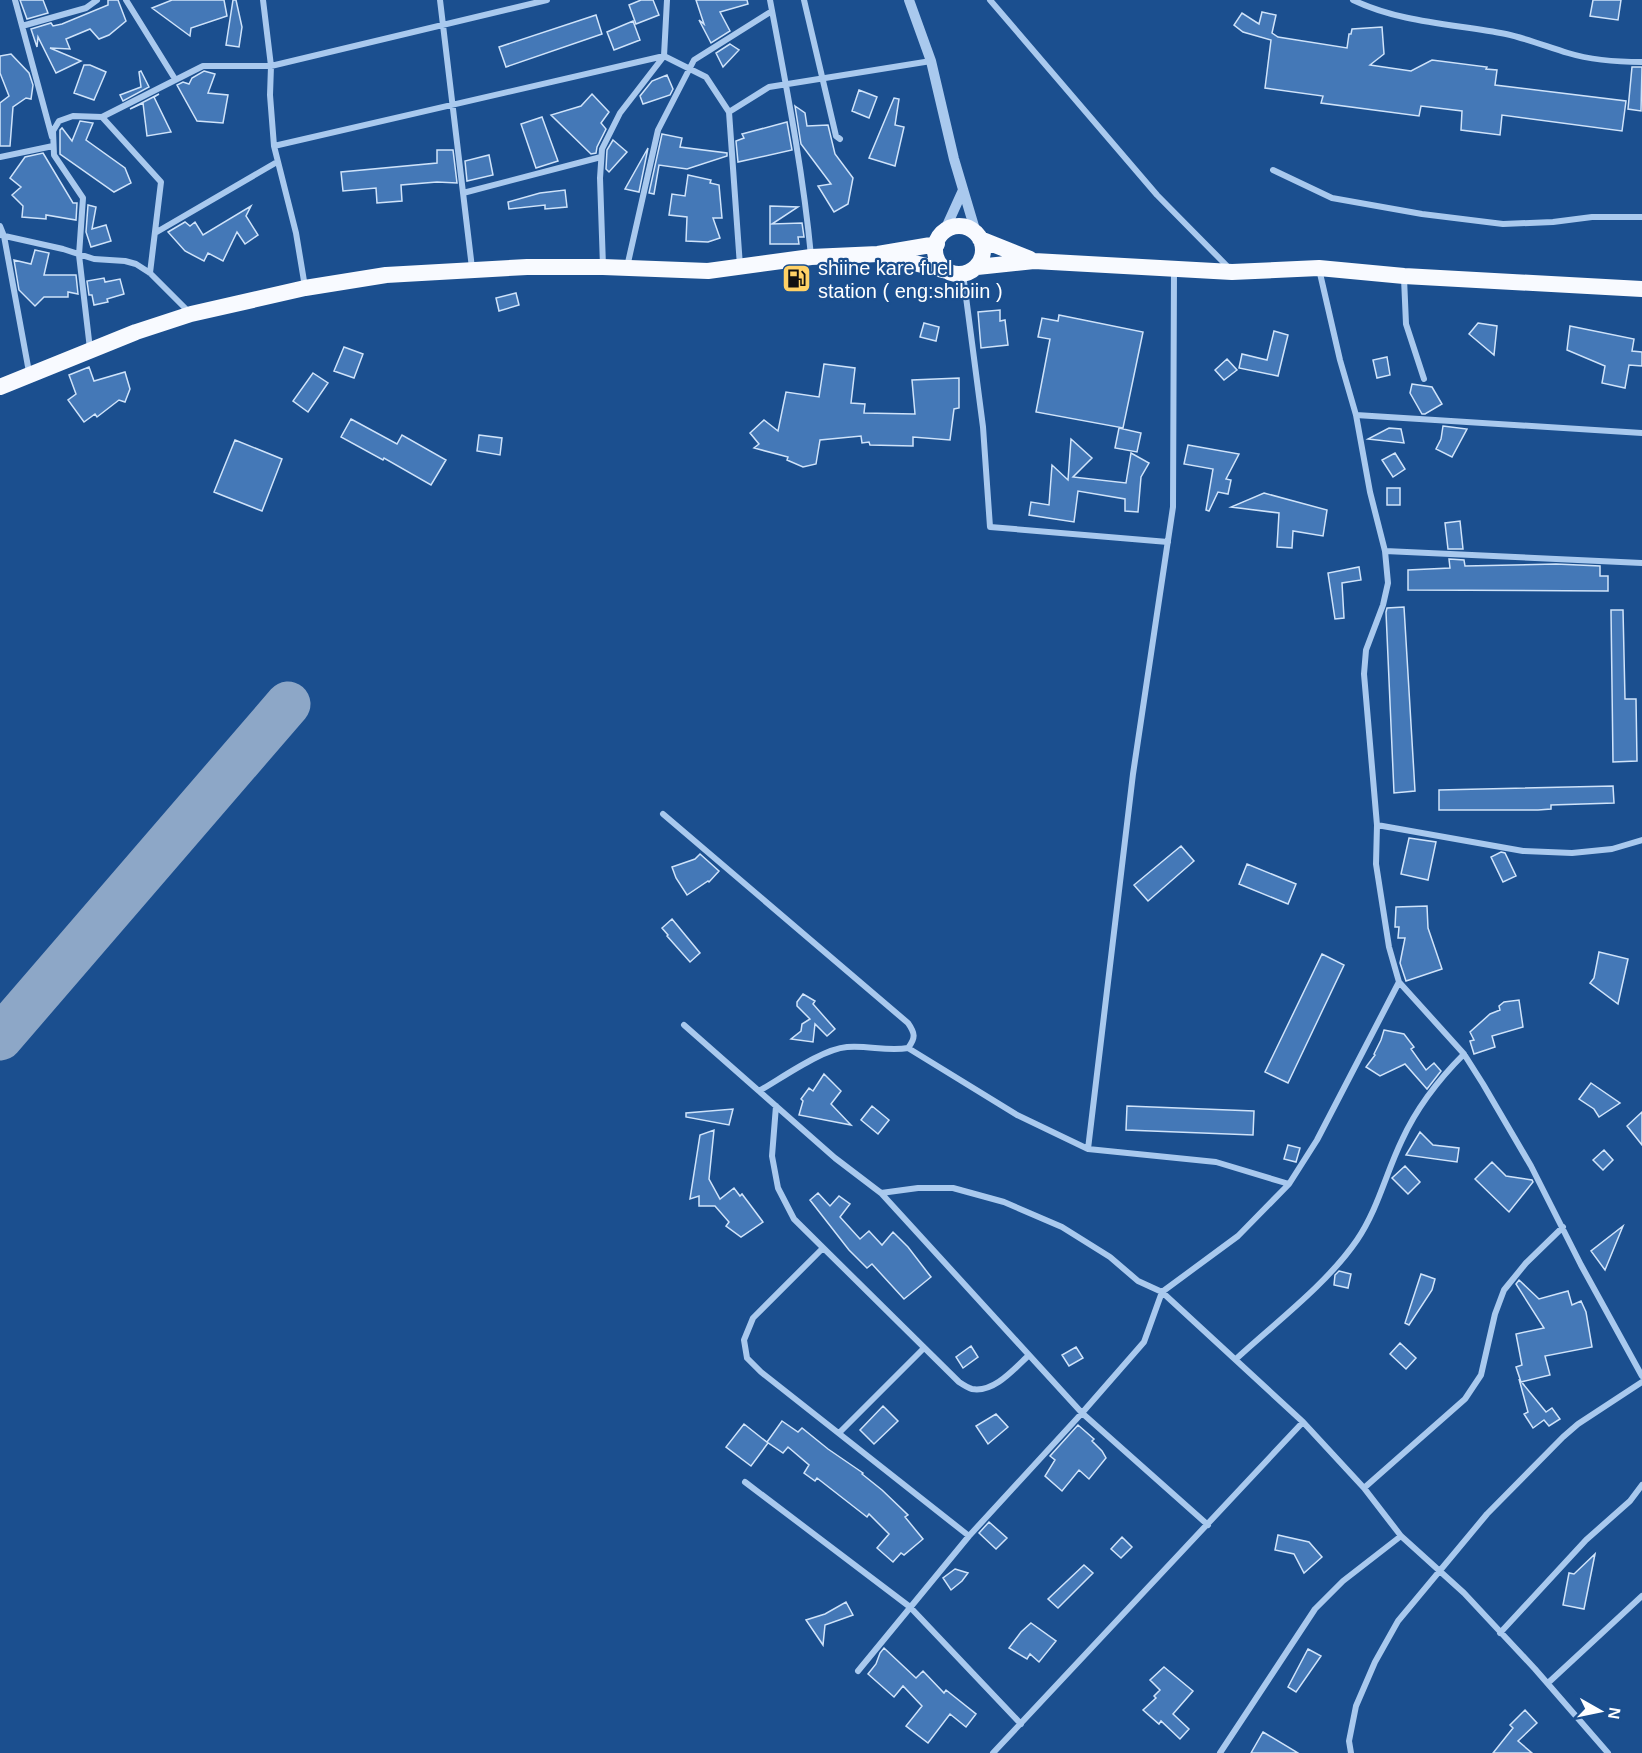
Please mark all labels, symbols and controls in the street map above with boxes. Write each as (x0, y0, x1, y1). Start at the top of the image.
place label: shiine kare fuel station ( eng:shibiin ) (818, 257, 1003, 302)
fuel station icon: shiine kare fuel station ( eng:shibiin ) (781, 263, 813, 295)
north arrow (1570, 1681, 1630, 1741)
text: N (1605, 1706, 1624, 1720)

